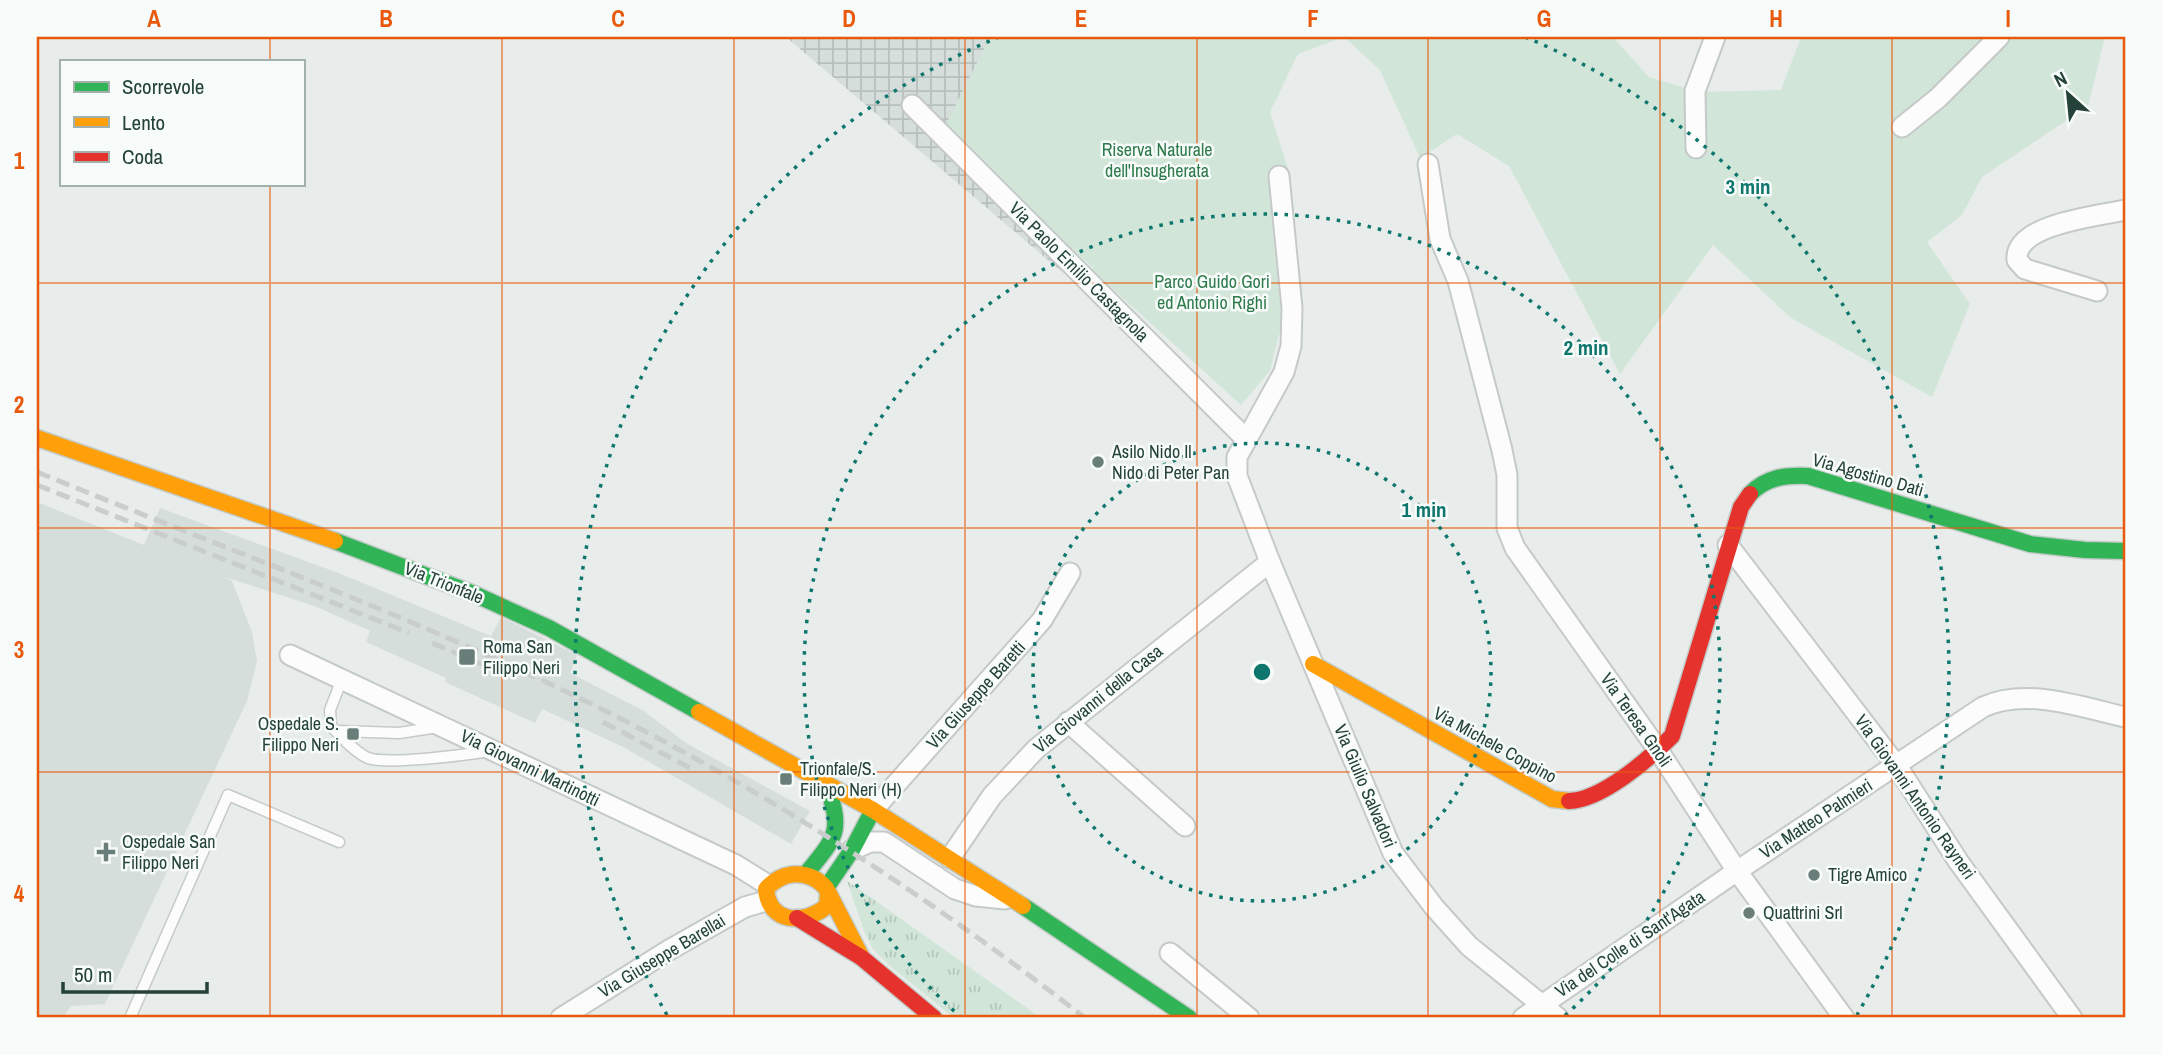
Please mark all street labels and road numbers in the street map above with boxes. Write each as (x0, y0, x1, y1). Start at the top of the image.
street label: Via Paolo Emilio Castagnola (1004, 196, 1155, 347)
street label: Via Agostino Dati (1810, 447, 1927, 502)
street label: Via Trionfale (401, 555, 488, 610)
street label: Via Giuseppe Baretti (920, 635, 1031, 754)
street label: Via Giovanni della Casa (1028, 639, 1168, 759)
street label: Via Teresa Gnoli (1595, 668, 1678, 772)
street label: Via Michele Coppino (1429, 700, 1561, 789)
street label: Via Giovanni Antonio Rayneri (1849, 709, 1982, 884)
street label: Via Giulio Salvadori (1328, 720, 1403, 851)
street label: Via Giovanni Martinotti (456, 723, 604, 812)
street label: Via Matteo Palmieri (1754, 773, 1877, 865)
street label: Via del Colle di Sant'Agata (1550, 884, 1710, 1003)
street label: Via Giuseppe Barellai (594, 908, 730, 1003)

